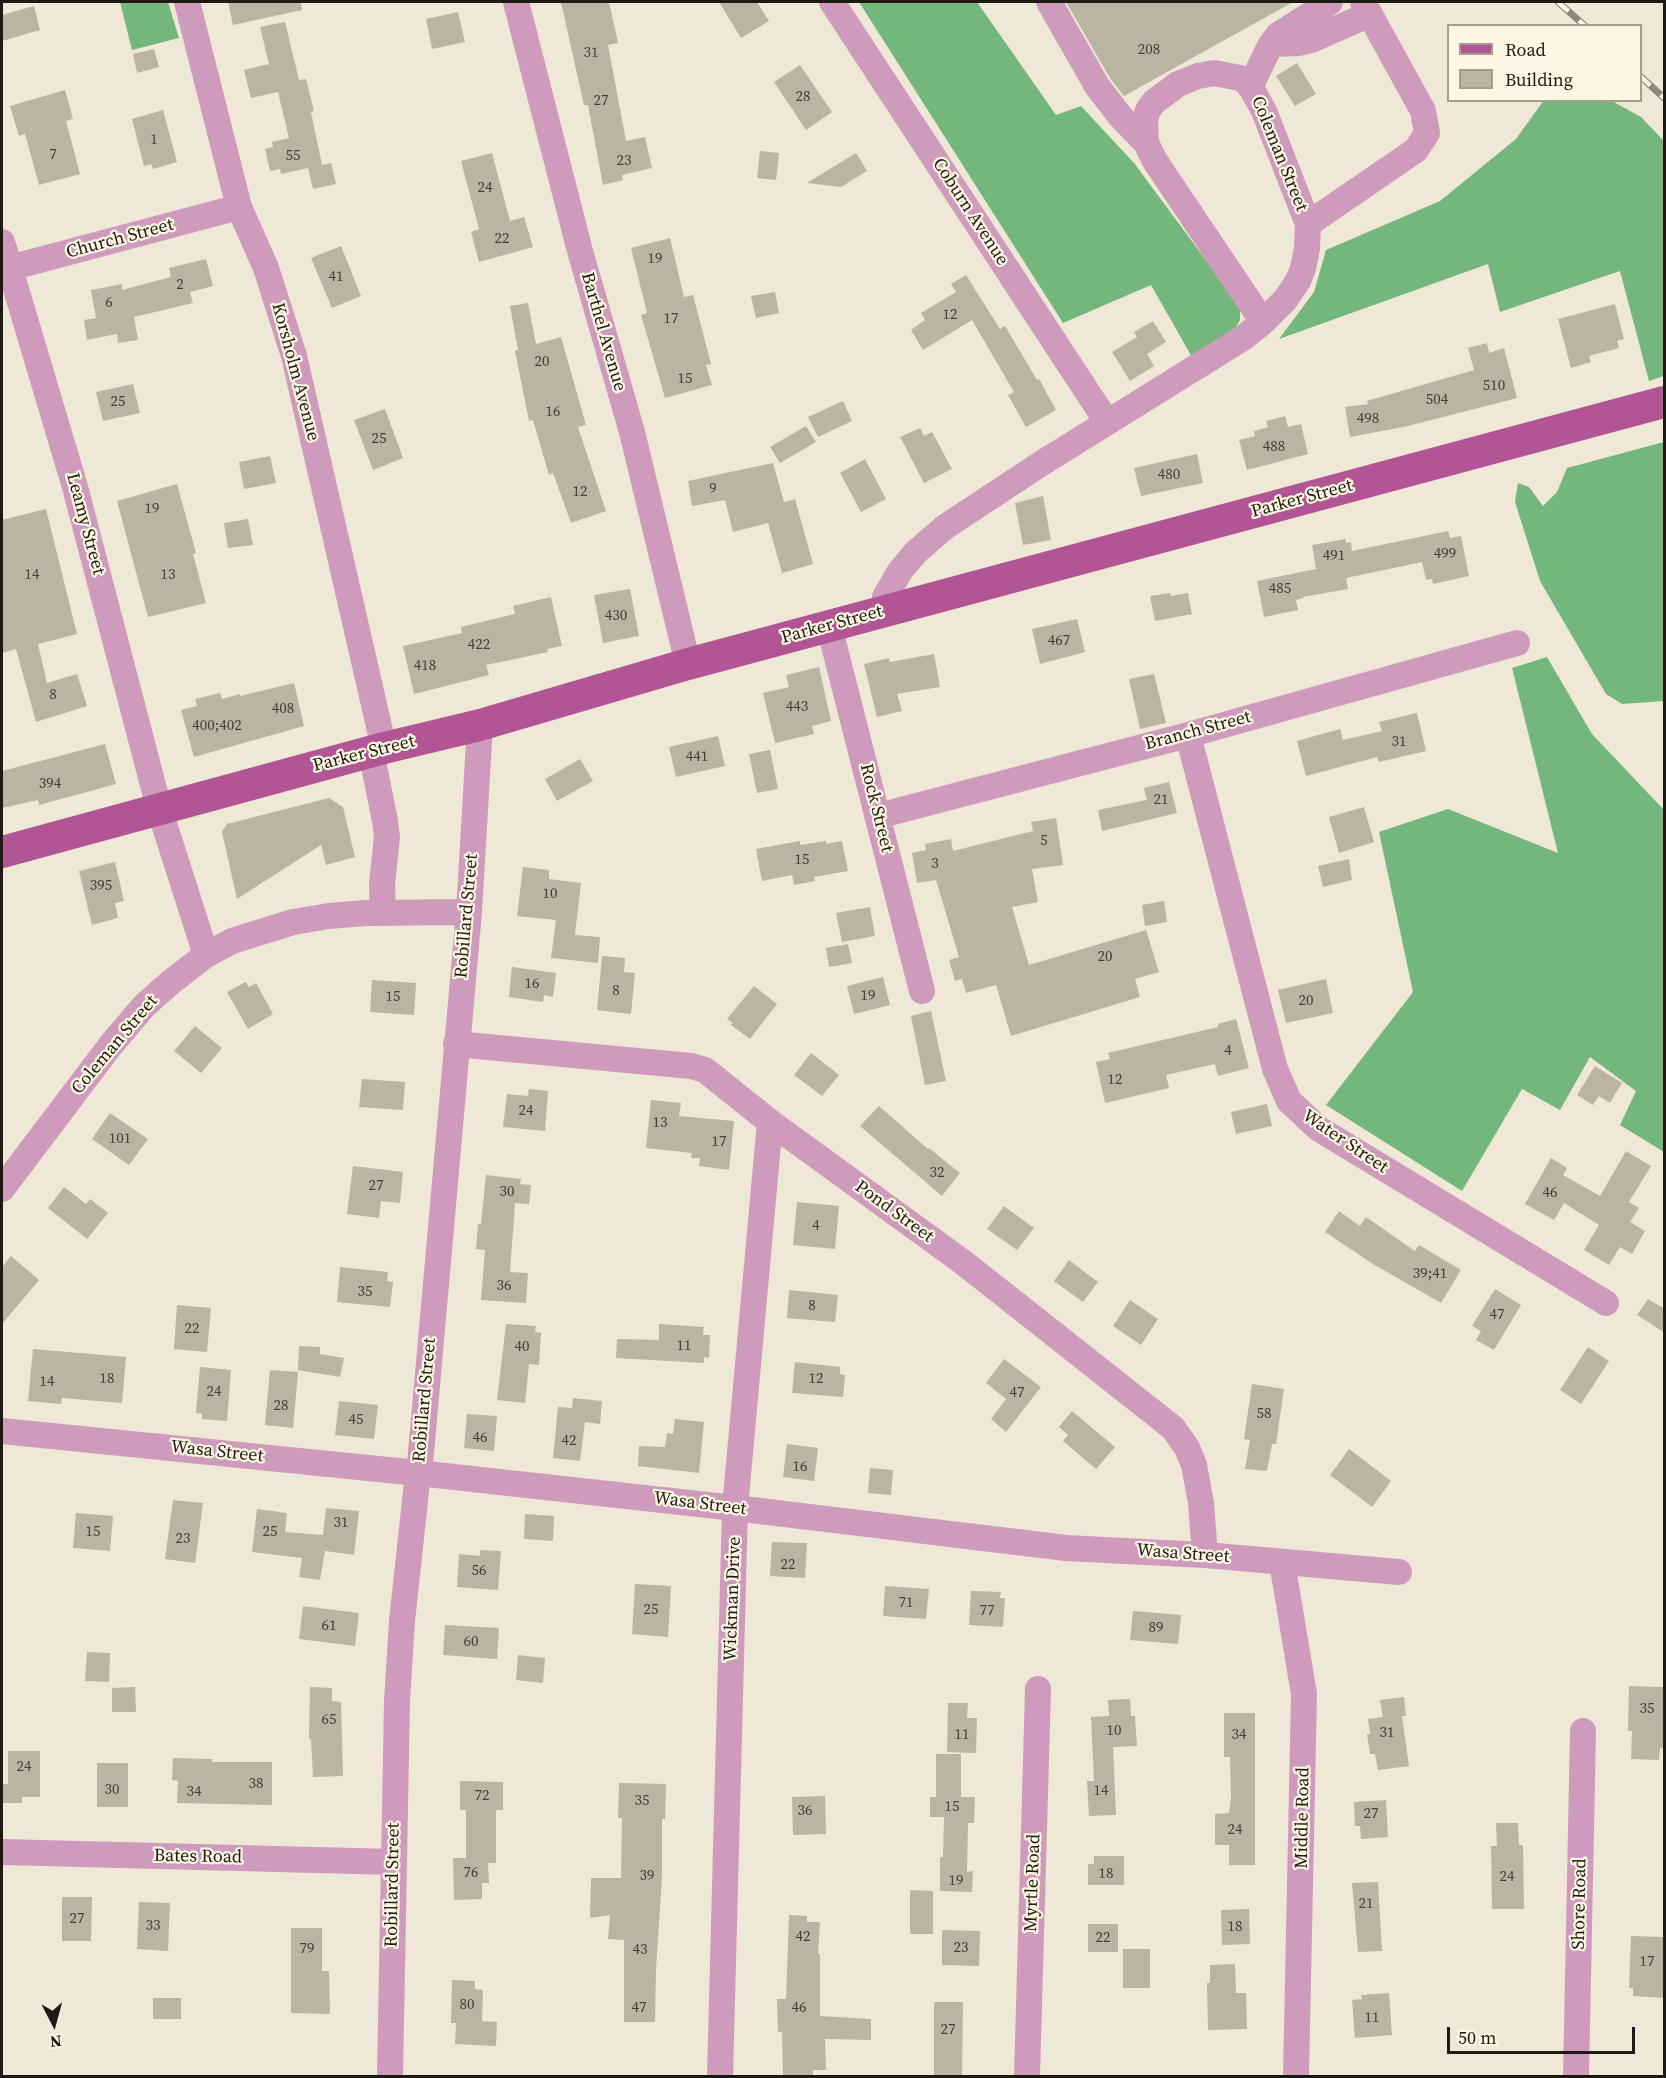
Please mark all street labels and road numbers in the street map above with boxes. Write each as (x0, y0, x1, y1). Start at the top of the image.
street label: Coleman Street (1246, 93, 1312, 215)
street label: Coburn Avenue (927, 154, 1013, 270)
street label: Church Street (64, 214, 176, 264)
street label: Barthel Avenue (576, 270, 630, 394)
street label: Korsholm Avenue (266, 301, 324, 443)
street label: Leamy Street (61, 471, 109, 577)
street label: Parker Street (1249, 475, 1355, 523)
street label: Parker Street (779, 601, 885, 649)
street label: Branch Street (1143, 706, 1253, 756)
street label: Parker Street (311, 731, 417, 777)
street label: Rock Street (855, 761, 897, 855)
street label: Robillard Street (451, 853, 483, 979)
street label: Coleman Street (67, 991, 163, 1099)
street label: Water Street (1298, 1105, 1392, 1179)
street label: Pond Street (850, 1176, 938, 1248)
street label: Robillard Street (409, 1337, 441, 1463)
street label: Wasa Street (170, 1436, 264, 1468)
street label: Wasa Street (653, 1488, 747, 1520)
street label: Wickman Drive (720, 1536, 746, 1662)
street label: Wasa Street (1136, 1540, 1230, 1568)
street label: Middle Road (1291, 1767, 1315, 1869)
street label: Robillard Street (381, 1822, 405, 1948)
street label: Myrtle Road (1020, 1834, 1046, 1932)
street label: Bates Road (154, 1845, 242, 1869)
street label: Shore Road (1568, 1858, 1592, 1950)

